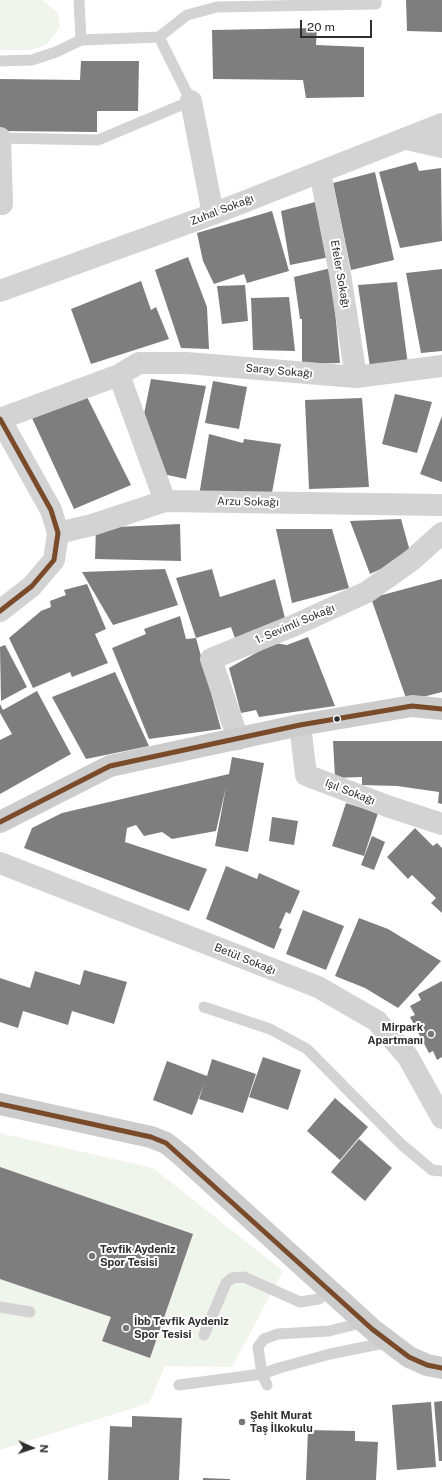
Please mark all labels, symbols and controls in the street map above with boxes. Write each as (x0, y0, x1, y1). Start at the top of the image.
scale bar (302, 12, 374, 38)
text: 20 m (307, 20, 335, 34)
street label: Zuhal Sokağı (188, 192, 256, 228)
street label: Efeler Sokağı (328, 239, 352, 309)
street label: Saray Sokağı (245, 361, 313, 381)
street label: Arzu Sokağı (217, 495, 279, 509)
street label: 1. Sevimli Sokağı (253, 601, 337, 647)
unlabelled marker (332, 714, 342, 724)
street label: Işıl Sokağı (323, 776, 377, 808)
street label: Betül Sokağı (212, 941, 278, 977)
place label: Mirpark Apartmanı (368, 1021, 423, 1047)
marker: Mirpark Apartmanı (426, 1029, 436, 1039)
place label: Tevfik Aydeniz Spor Tesisi (100, 1243, 175, 1269)
marker: Tevfik Aydeniz Spor Tesisi (87, 1251, 97, 1261)
place label: İbb Tevfik Aydeniz Spor Tesisi (134, 1315, 229, 1341)
marker: İbb Tevfik Aydeniz Spor Tesisi (121, 1323, 131, 1333)
place label: Şehit Murat Taş İlkokulu (250, 1409, 313, 1435)
marker: Şehit Murat Taş İlkokulu (237, 1417, 247, 1427)
north arrow (12, 1428, 52, 1468)
text: N (38, 1444, 50, 1453)

